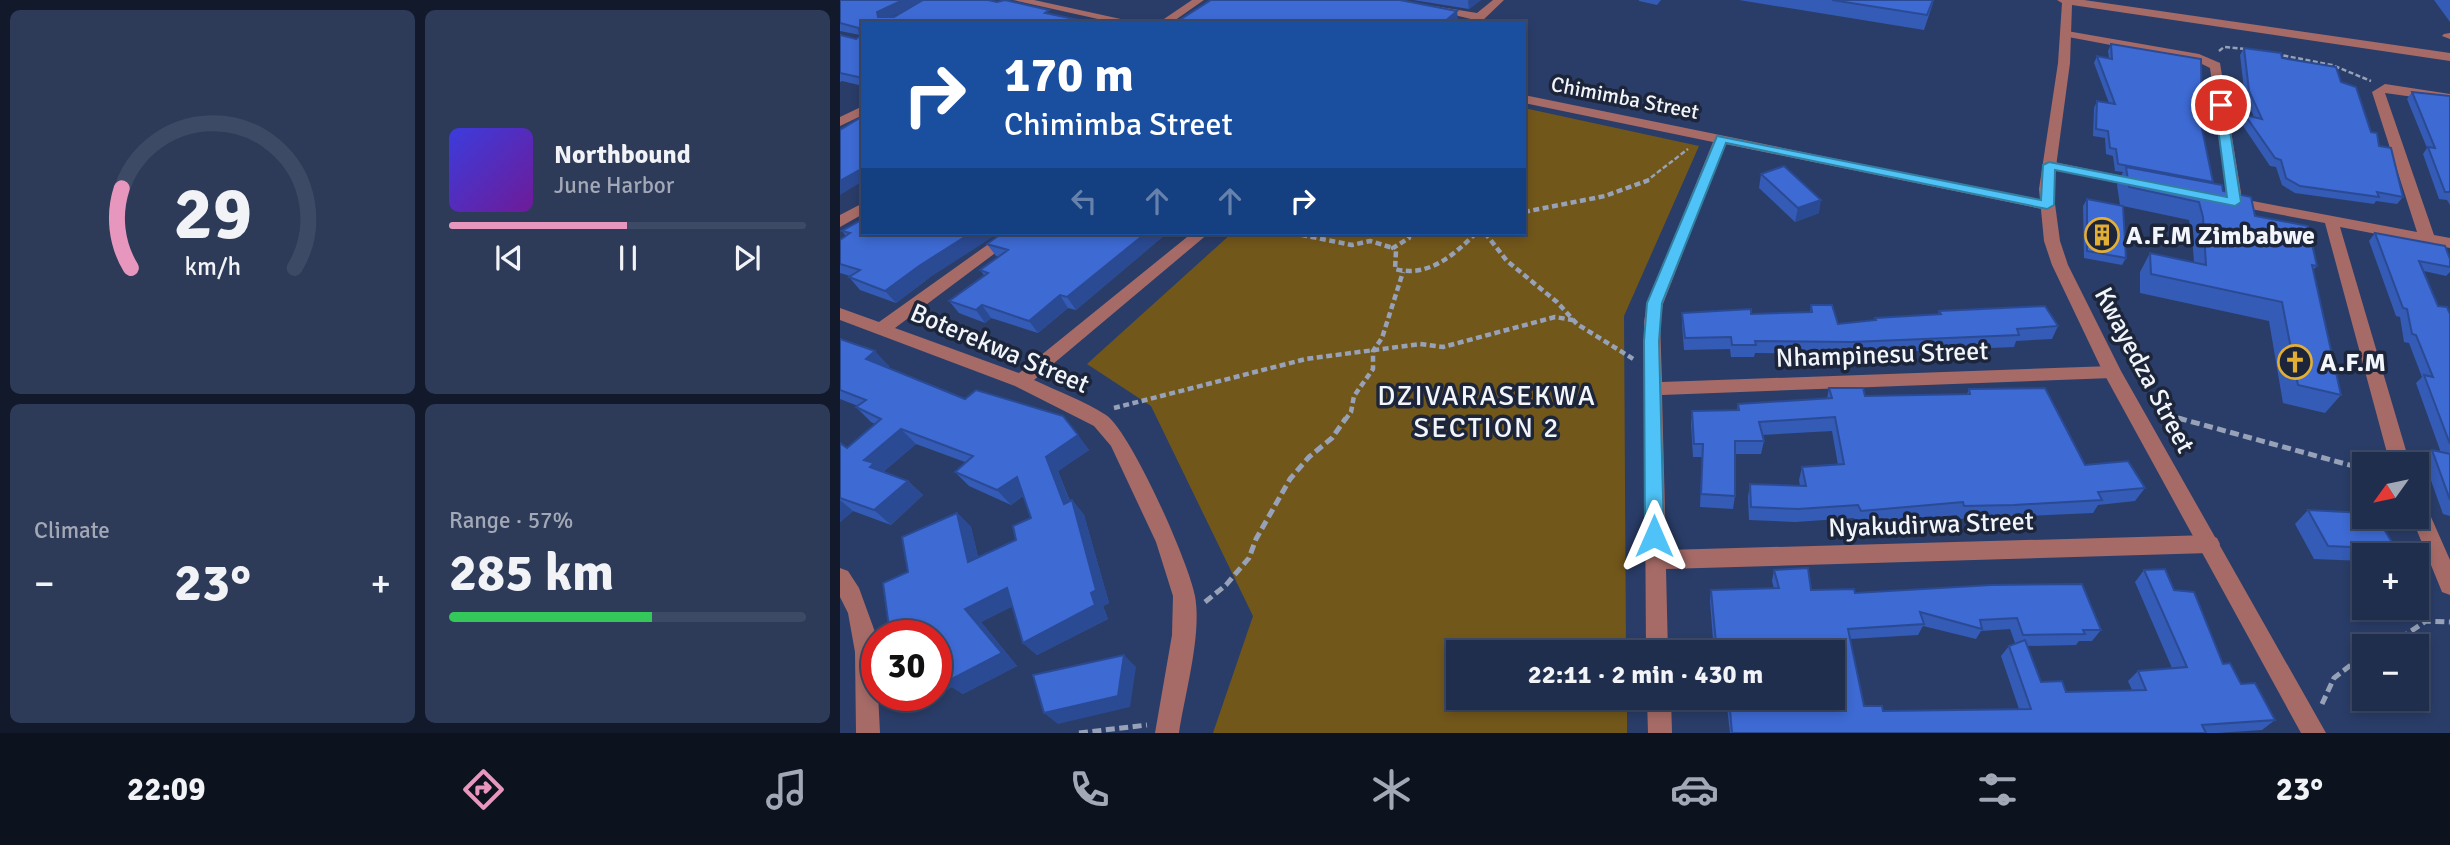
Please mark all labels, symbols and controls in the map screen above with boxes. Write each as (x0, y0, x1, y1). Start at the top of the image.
text: 170 m (1004, 45, 1134, 105)
icon: right (889, 49, 980, 140)
street label: Chimimba Street (1549, 71, 1701, 125)
pin (2191, 75, 2251, 135)
icon: arrive (2202, 86, 2240, 124)
text: Chimimba Street (1004, 105, 1233, 144)
text: Northbound (554, 139, 691, 171)
text: 29 (173, 171, 252, 260)
text: June Harbor (554, 171, 674, 200)
icon: left (1065, 182, 1103, 220)
icon: ahead (1138, 182, 1176, 220)
icon: ahead (1211, 182, 1249, 220)
icon: right (1284, 182, 1322, 220)
building icon: A.F.M Zimbabwe (2083, 216, 2121, 254)
place label: A.F.M Zimbabwe (2126, 220, 2315, 252)
icon: previous (490, 239, 528, 277)
icon: pause (609, 239, 647, 277)
icon: next (728, 239, 766, 277)
text: km/h (184, 251, 241, 282)
street label: Kwayedza Street (2087, 282, 2201, 459)
street label: Boterekwa Street (905, 297, 1094, 401)
street label: Nhampinesu Street (1775, 335, 1989, 375)
church icon: A.F.M (2276, 343, 2314, 381)
place label: A.F.M (2320, 347, 2386, 379)
district label: DZIVARASEKWA SECTION 2 (1377, 379, 1597, 445)
north arrow (2352, 452, 2429, 528)
map controls (2352, 452, 2429, 711)
position arrow (1617, 499, 1691, 573)
street label: Nyakudirwa Street (1828, 505, 2034, 545)
text: Range · 57% (449, 506, 573, 535)
text: Climate (34, 516, 110, 545)
text: 285 km (449, 541, 614, 605)
button: + (2352, 543, 2429, 620)
text: 23° (174, 551, 251, 615)
text: − (34, 560, 55, 607)
text: + (370, 560, 391, 607)
speed limit sign: 30 (861, 620, 952, 711)
button: − (2352, 634, 2429, 711)
text: 22:11 · 2 min · 430 m (1528, 659, 1763, 691)
icon: directions (459, 765, 508, 814)
icon: music (762, 765, 811, 814)
icon: phone (1065, 765, 1114, 814)
icon: climate (1367, 765, 1416, 814)
icon: car (1670, 765, 1719, 814)
icon: filters (1973, 765, 2022, 814)
text: 22:09 (127, 770, 205, 809)
text: 23° (2276, 770, 2323, 809)

